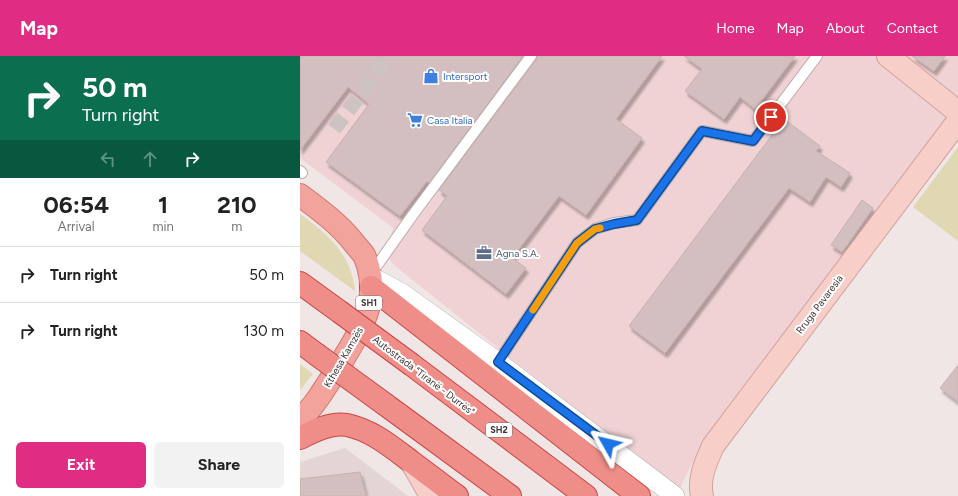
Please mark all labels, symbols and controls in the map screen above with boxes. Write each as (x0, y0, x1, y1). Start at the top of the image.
text: Map (20, 17, 58, 40)
text: Home (716, 20, 755, 37)
text: Map (777, 20, 804, 37)
text: About (826, 20, 865, 37)
text: Contact (887, 20, 938, 37)
shop icon: Intersport (422, 67, 440, 85)
text: 50 m (82, 70, 148, 104)
place label: Intersport (443, 70, 488, 83)
icon: right (16, 72, 68, 124)
pin (754, 100, 788, 134)
text: Turn right (82, 104, 159, 126)
icon: arrive (760, 106, 782, 128)
supermarket icon: Casa Italia (406, 111, 424, 129)
place label: Casa Italia (427, 114, 473, 127)
icon: left (97, 148, 119, 170)
icon: ahead (139, 148, 161, 170)
icon: right (181, 148, 203, 170)
text: 06:54 (43, 190, 109, 219)
text: 1 (158, 190, 168, 219)
text: 210 (217, 190, 257, 219)
text: Arrival (58, 219, 95, 234)
text: min (152, 219, 174, 234)
text: m (231, 219, 242, 234)
office icon: Agna S.A. (475, 244, 493, 262)
place label: Agna S.A. (496, 247, 539, 260)
icon: right (16, 264, 38, 286)
text: Turn right (50, 266, 118, 284)
text: 50 m (249, 266, 284, 284)
street label: Rruga Pavaresia (793, 272, 846, 336)
road number: SH1 (356, 296, 382, 310)
icon: right (16, 320, 38, 342)
text: Turn right (50, 322, 118, 340)
text: 130 m (244, 322, 284, 340)
street label: Kthesa Kamzës (321, 324, 366, 390)
street label: Autostrada "Tiranë - Durrës" (370, 333, 477, 418)
road number: SH2 (486, 423, 512, 437)
position arrow (587, 423, 629, 465)
button: Exit (16, 442, 146, 488)
button: Share (154, 442, 284, 488)

